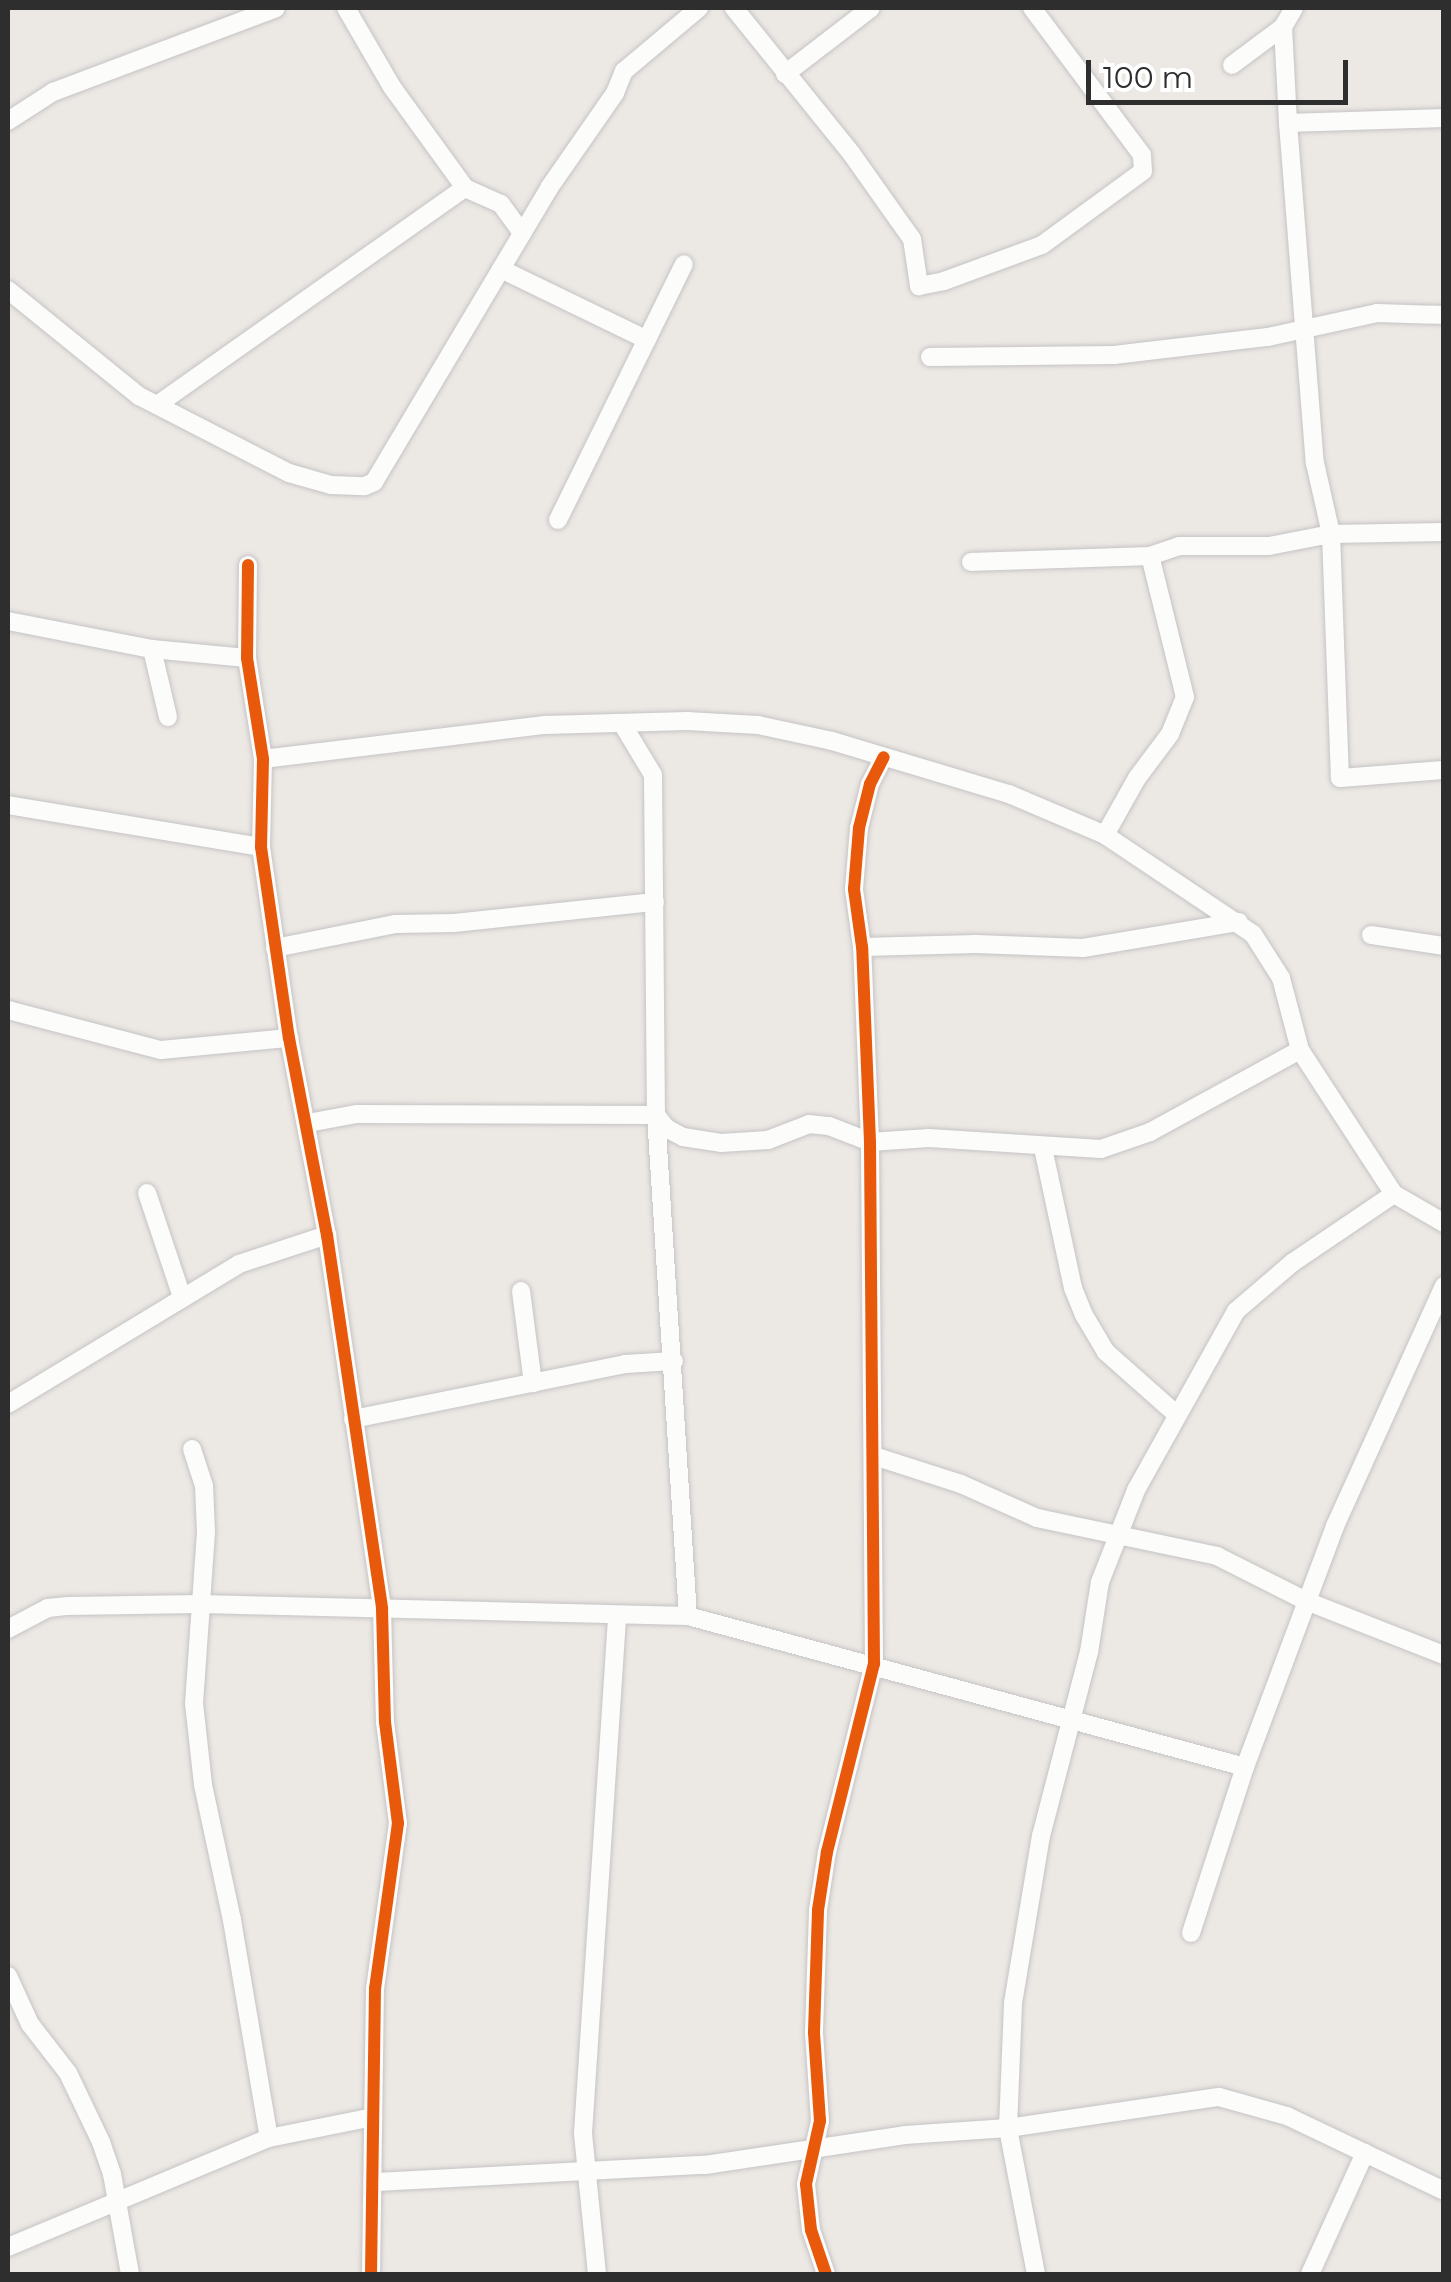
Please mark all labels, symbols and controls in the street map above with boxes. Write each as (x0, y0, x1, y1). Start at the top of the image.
scale bar (1091, 40, 1354, 102)
text: 100 m (1103, 59, 1193, 96)

